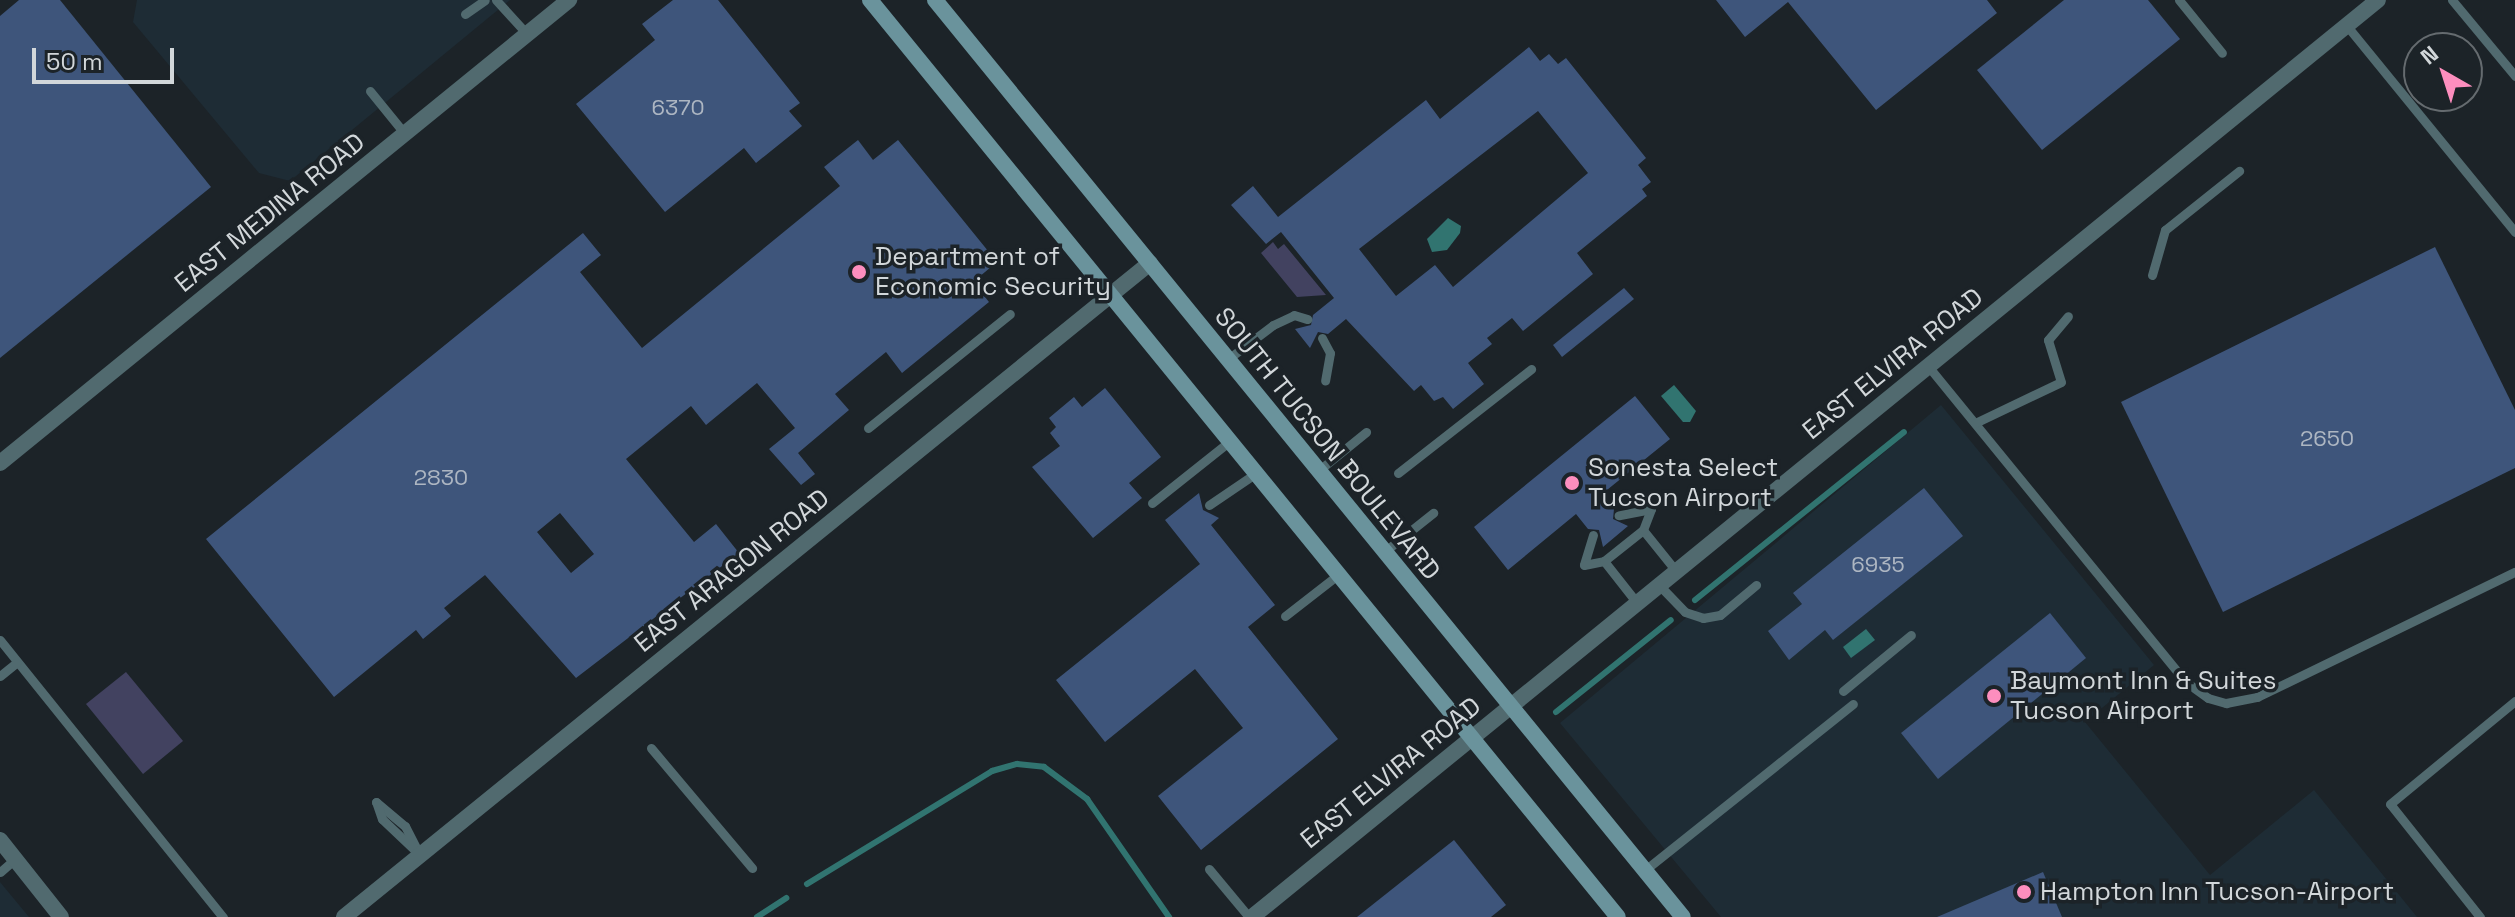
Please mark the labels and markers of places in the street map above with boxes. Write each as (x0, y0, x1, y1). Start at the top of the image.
place label: Department of Economic Security (875, 241, 1111, 302)
marker: Department of Economic Security (850, 263, 868, 281)
place label: Sonesta Select Tucson Airport (1588, 452, 1778, 514)
marker: Sonesta Select Tucson Airport (1563, 474, 1581, 492)
place label: Baymont Inn & Suites Tucson Airport (2010, 665, 2276, 726)
marker: Baymont Inn & Suites Tucson Airport (1985, 687, 2003, 705)
place label: Hampton Inn Tucson-Airport (2040, 876, 2395, 908)
marker: Hampton Inn Tucson-Airport (2015, 883, 2033, 901)

